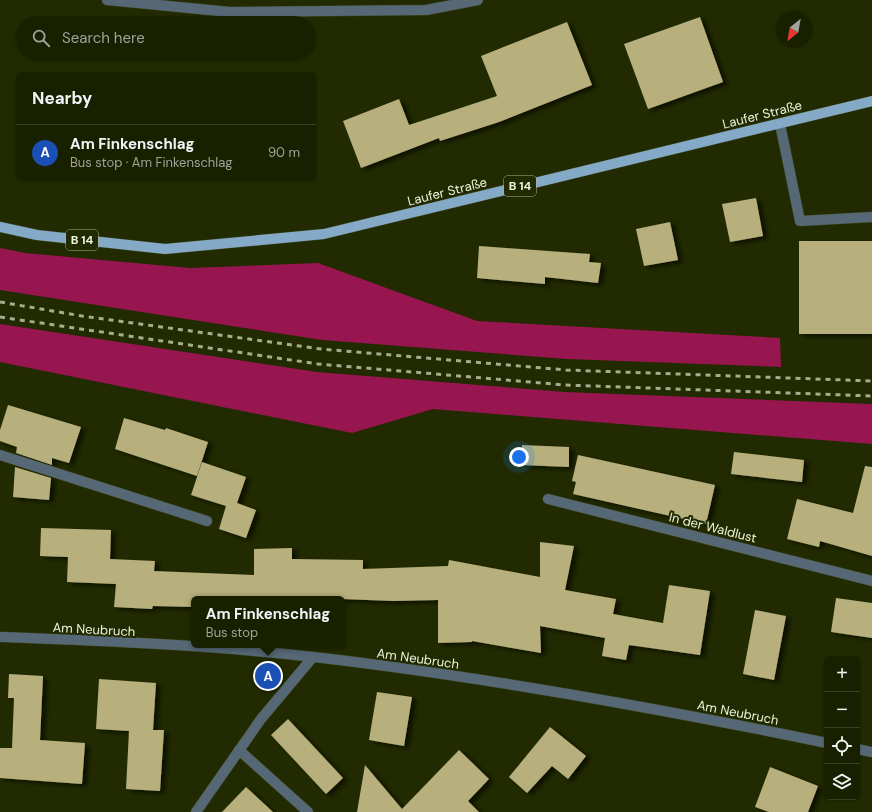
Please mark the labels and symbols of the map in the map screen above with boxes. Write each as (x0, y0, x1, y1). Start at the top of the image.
north arrow (776, 12, 812, 48)
street label: Laufer Straße (721, 96, 804, 133)
street label: Laufer Straße (406, 173, 489, 210)
road number: B 14 (504, 176, 536, 196)
road number: B 14 (66, 230, 98, 250)
your location (509, 447, 529, 467)
street label: In der Waldlust (667, 508, 758, 547)
street label: Am Neubruch (52, 619, 136, 640)
street label: Am Neubruch (376, 644, 460, 673)
pin: A (255, 661, 281, 691)
street label: Am Neubruch (696, 696, 780, 729)

